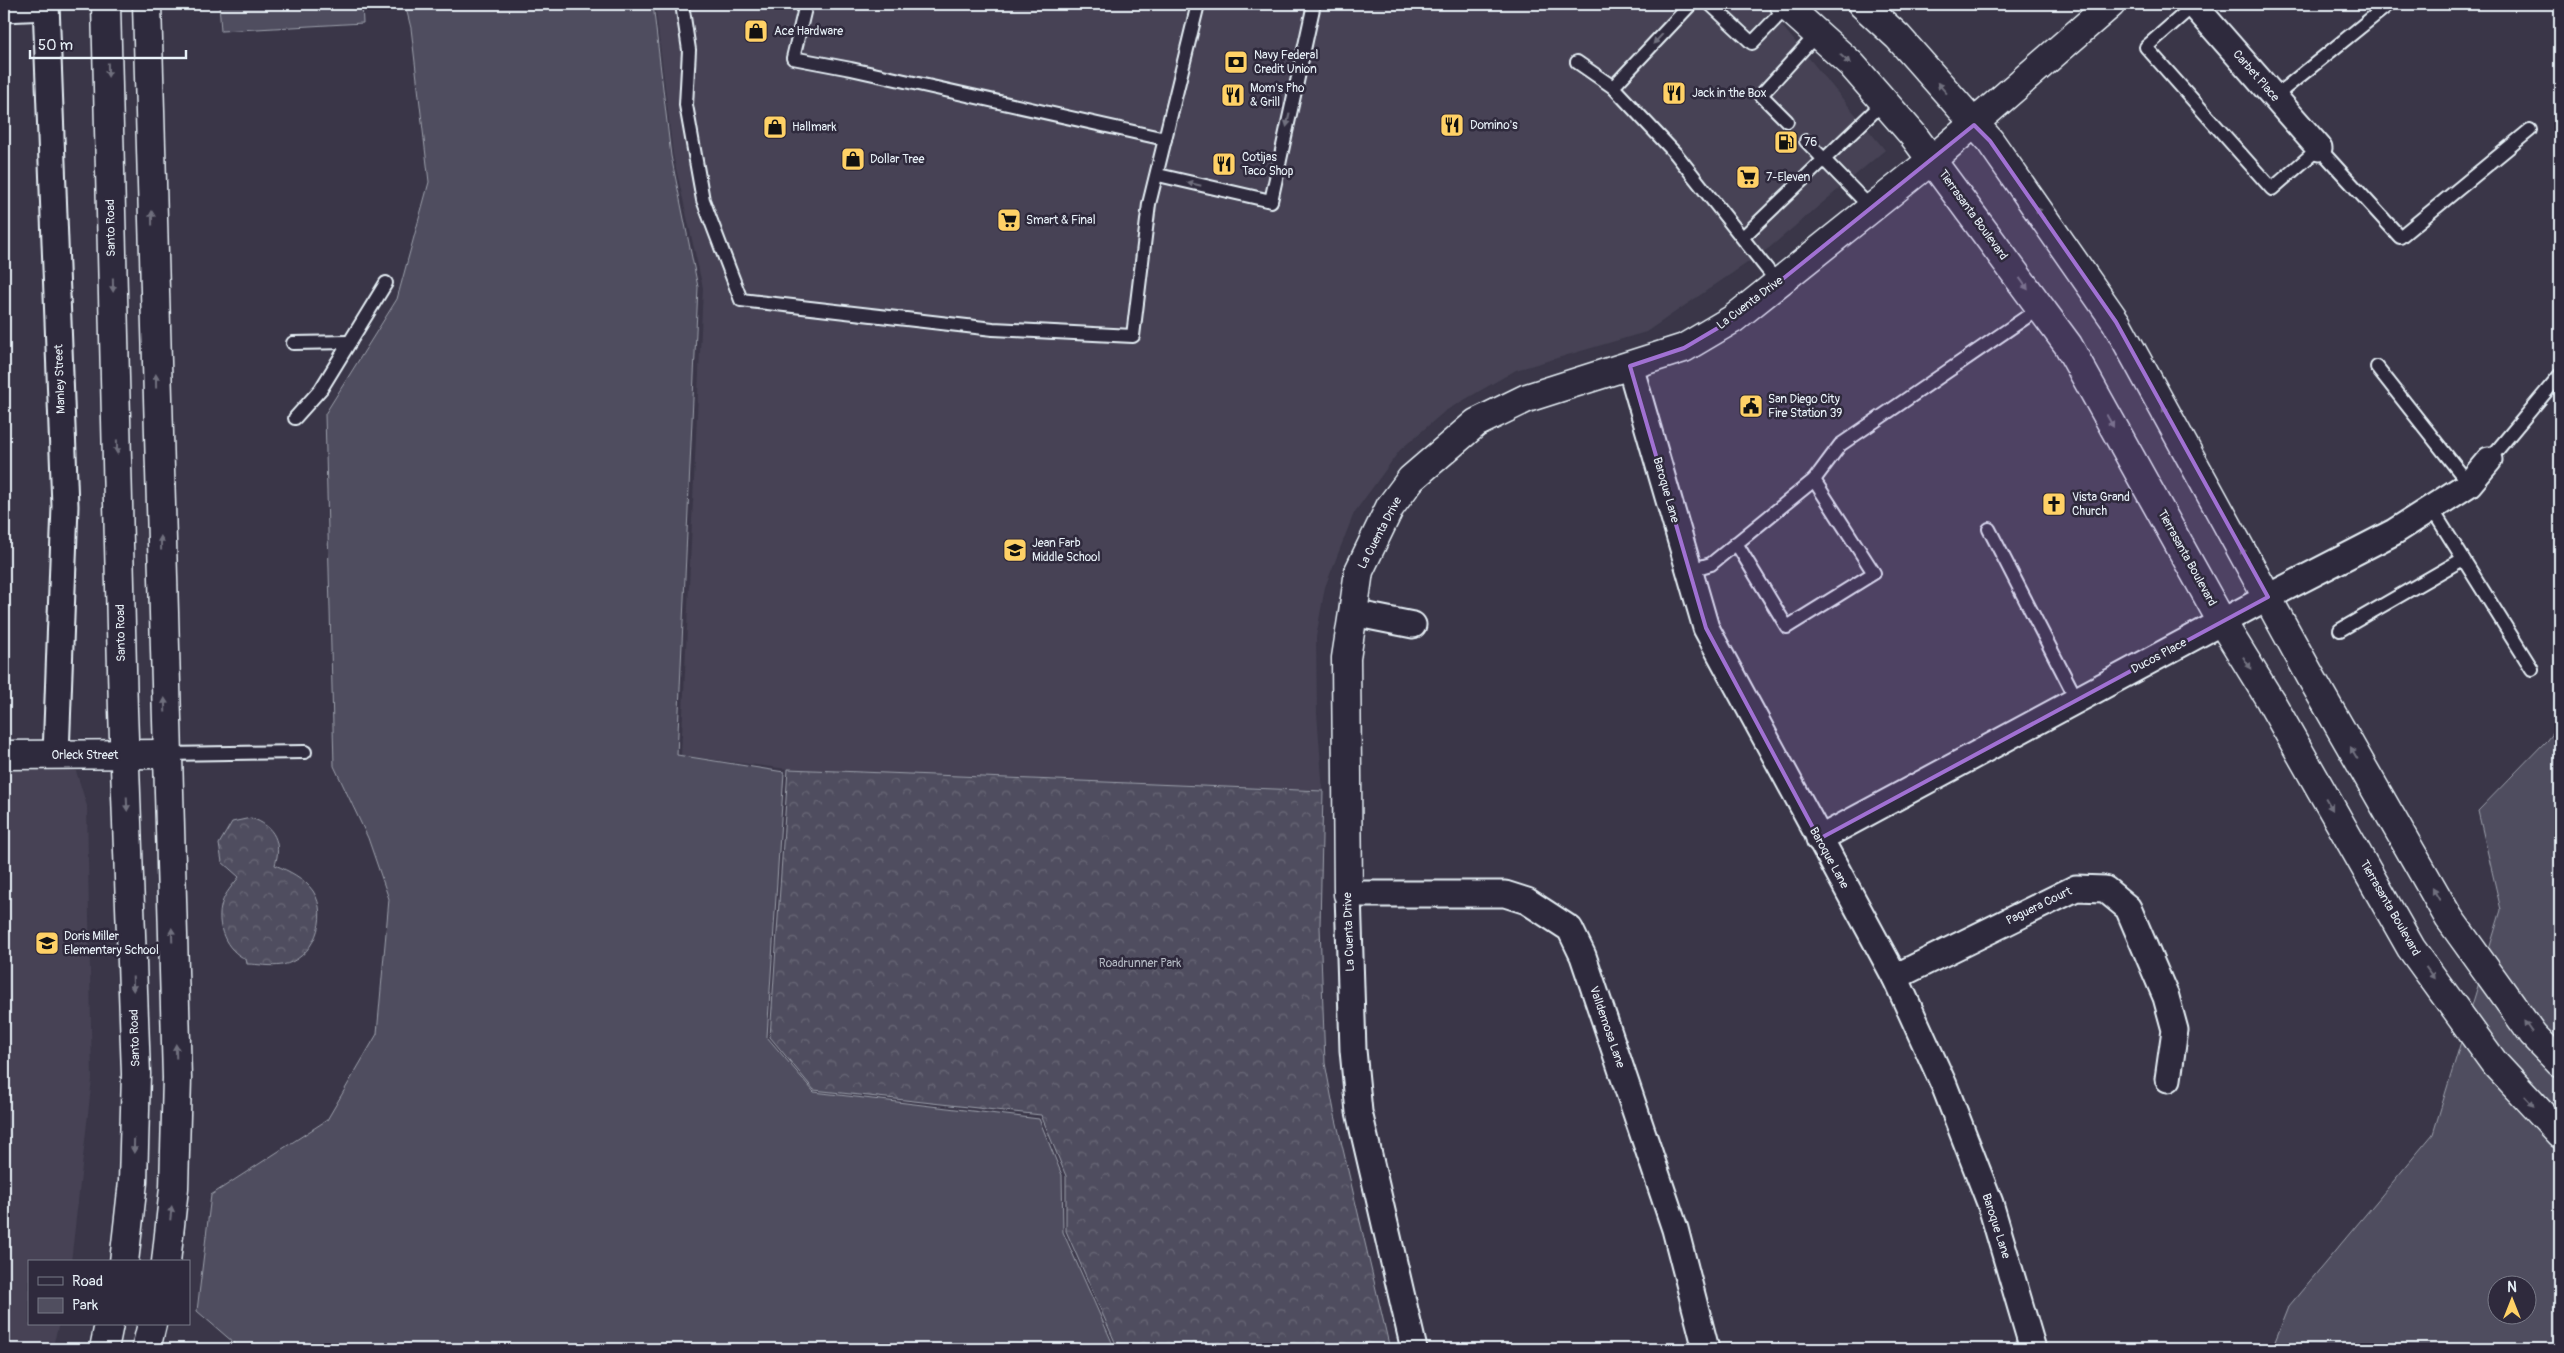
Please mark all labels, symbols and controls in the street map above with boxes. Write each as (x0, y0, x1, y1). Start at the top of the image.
shop icon: Ace Hardware (743, 18, 769, 44)
place label: Ace Hardware (774, 24, 843, 39)
scale bar (30, 28, 186, 60)
one-way arrow (1652, 33, 1663, 46)
text: 50 m (38, 36, 73, 55)
street label: Carbet Place (2229, 47, 2283, 105)
place label: Navy Federal Credit Union (1254, 48, 1318, 77)
bank icon: Navy Federal Credit Union (1223, 49, 1249, 75)
one-way arrow (1838, 53, 1851, 64)
one-way arrow (104, 62, 112, 78)
restaurant icon: Jack in the Box (1661, 80, 1687, 106)
place label: Mom's Pho & Grill (1250, 81, 1305, 110)
restaurant icon: Mom's Pho & Grill (1220, 82, 1246, 108)
one-way arrow (1936, 83, 1948, 95)
place label: Jack in the Box (1692, 86, 1767, 101)
one-way arrow (1284, 112, 1292, 128)
restaurant icon: Domino's (1439, 112, 1465, 138)
shop icon: Hallmark (762, 114, 788, 140)
place label: Domino's (1470, 118, 1518, 133)
place label: Hallmark (792, 120, 836, 135)
fuel station icon: 76 (1773, 129, 1799, 155)
place label: 76 (1804, 135, 1817, 150)
shop icon: Dollar Tree (840, 146, 866, 172)
place label: Cotijas Taco Shop (1242, 150, 1294, 179)
restaurant icon: Cotijas Taco Shop (1211, 151, 1237, 177)
place label: Dollar Tree (870, 152, 924, 167)
supermarket icon: 7-Eleven (1735, 164, 1761, 190)
street label: Tierrasanta Boulevard (1935, 167, 2011, 263)
place label: 7-Eleven (1766, 170, 1811, 185)
one-way arrow (1185, 179, 1201, 187)
street label: Santo Road (103, 199, 119, 257)
one-way arrow (2035, 206, 2045, 220)
supermarket icon: Smart & Final (996, 207, 1022, 233)
one-way arrow (148, 210, 156, 226)
place label: Smart & Final (1026, 213, 1096, 228)
street label: La Cuenta Drive (1714, 273, 1786, 333)
one-way arrow (109, 277, 117, 293)
one-way arrow (2018, 277, 2028, 290)
street label: Manley Street (51, 344, 69, 414)
one-way arrow (152, 372, 160, 388)
place label: San Diego City Fire Station 39 (1768, 392, 1843, 421)
public building icon: San Diego City Fire Station 39 (1738, 393, 1764, 419)
one-way arrow (2162, 405, 2170, 419)
one-way arrow (2106, 414, 2115, 427)
one-way arrow (113, 440, 121, 456)
street label: Baroque Lane (1649, 455, 1683, 525)
place label: Vista Grand Church (2072, 490, 2130, 519)
church icon: Vista Grand Church (2041, 491, 2067, 517)
street label: La Cuenta Drive (1355, 494, 1405, 572)
street label: Tierrasanta Boulevard (2154, 507, 2220, 609)
one-way arrow (156, 535, 164, 551)
place label: Jean Farb Middle School (1032, 536, 1101, 565)
school or university icon: Jean Farb Middle School (1002, 537, 1028, 563)
one-way arrow (2240, 547, 2248, 562)
street label: Santo Road (113, 604, 129, 662)
street label: Ducos Place (2129, 635, 2189, 677)
one-way arrow (2243, 657, 2252, 670)
one-way arrow (160, 697, 168, 713)
one-way arrow (2350, 746, 2359, 759)
street label: Orleck Street (52, 748, 119, 763)
one-way arrow (123, 796, 131, 812)
one-way arrow (2325, 797, 2334, 810)
street label: Baroque Lane (1806, 825, 1852, 891)
street label: Tierrasanta Boulevard (2356, 857, 2424, 959)
street label: Paguera Court (2004, 884, 2074, 928)
one-way arrow (2431, 887, 2440, 900)
street label: La Cuenta Drive (1340, 892, 1358, 972)
one-way arrow (168, 926, 176, 942)
place label: Doris Miller Elementary School (64, 929, 159, 958)
school or university icon: Doris Miller Elementary School (34, 930, 60, 956)
park label: Roadrunner Park (1099, 956, 1181, 971)
one-way arrow (2425, 967, 2435, 980)
one-way arrow (129, 976, 137, 992)
street label: Valldemosa Lane (1586, 984, 1628, 1070)
street label: Santo Road (126, 1009, 144, 1067)
one-way arrow (2523, 1021, 2533, 1034)
one-way arrow (171, 1043, 179, 1059)
one-way arrow (2523, 1095, 2535, 1107)
one-way arrow (130, 1138, 138, 1154)
street label: Baroque Lane (1978, 1191, 2014, 1261)
one-way arrow (168, 1205, 176, 1221)
legend (28, 1260, 190, 1326)
text: Road (72, 1272, 103, 1291)
north arrow (2486, 1276, 2536, 1326)
text: N (2507, 1279, 2517, 1296)
text: Park (72, 1296, 99, 1315)

